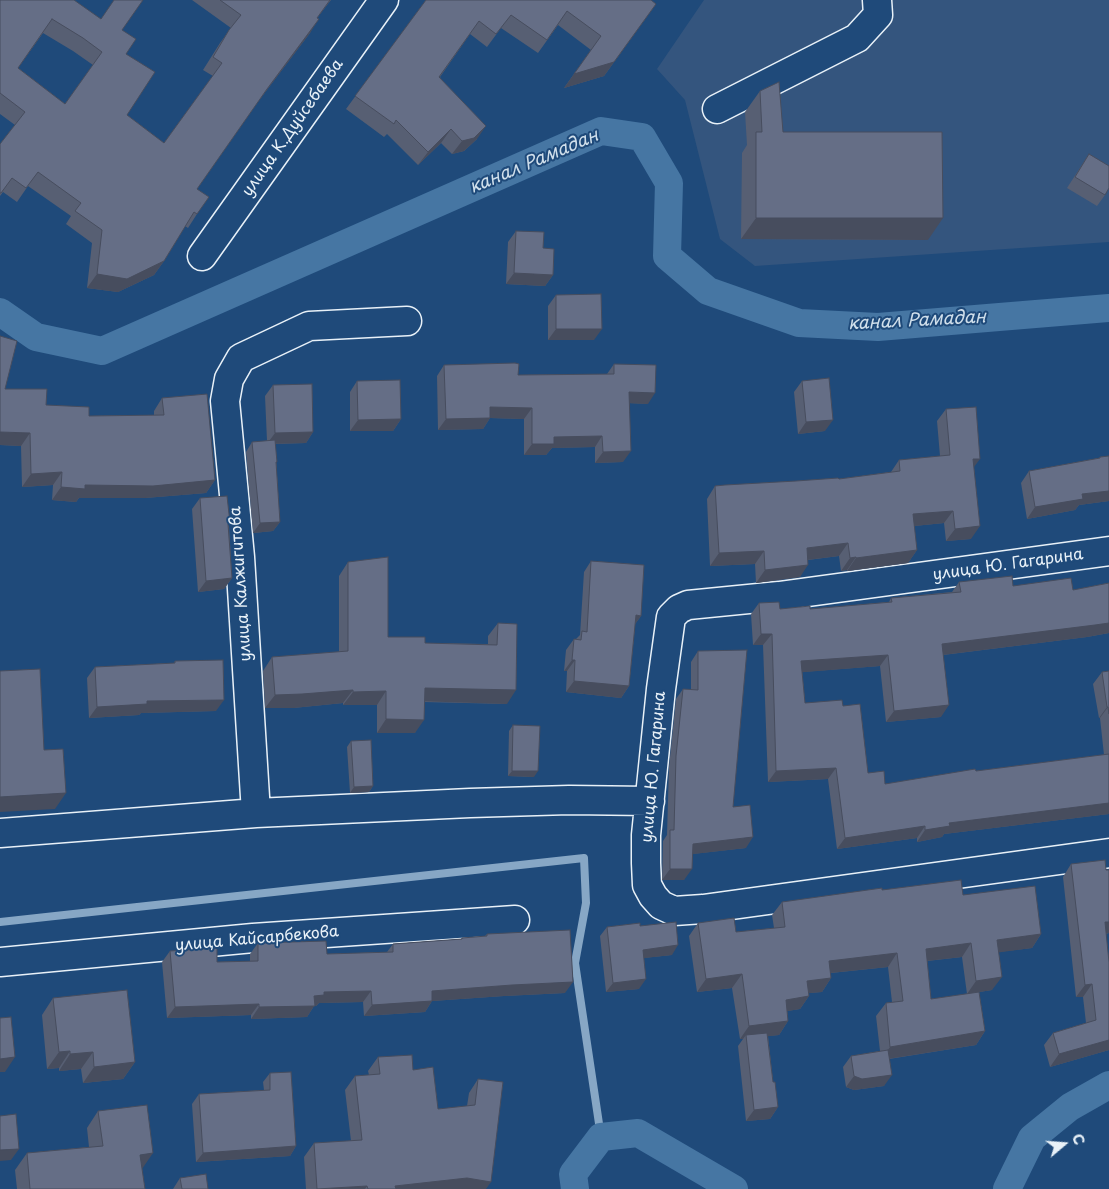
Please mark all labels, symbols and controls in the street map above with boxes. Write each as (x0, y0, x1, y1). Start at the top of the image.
street label: улица К.Дуйсебаева (238, 56, 348, 200)
water label: канал Рамадан (466, 125, 602, 199)
water label: канал Рамадан (847, 307, 987, 335)
street label: улица Калжигитова (226, 506, 256, 662)
street label: улица Ю. Гагарина (932, 545, 1084, 585)
street label: улица Ю. Гагарина (638, 691, 670, 843)
street label: улица Кайсарбекова (174, 922, 340, 956)
north arrow (1039, 1119, 1089, 1169)
text: С (1067, 1131, 1090, 1147)

